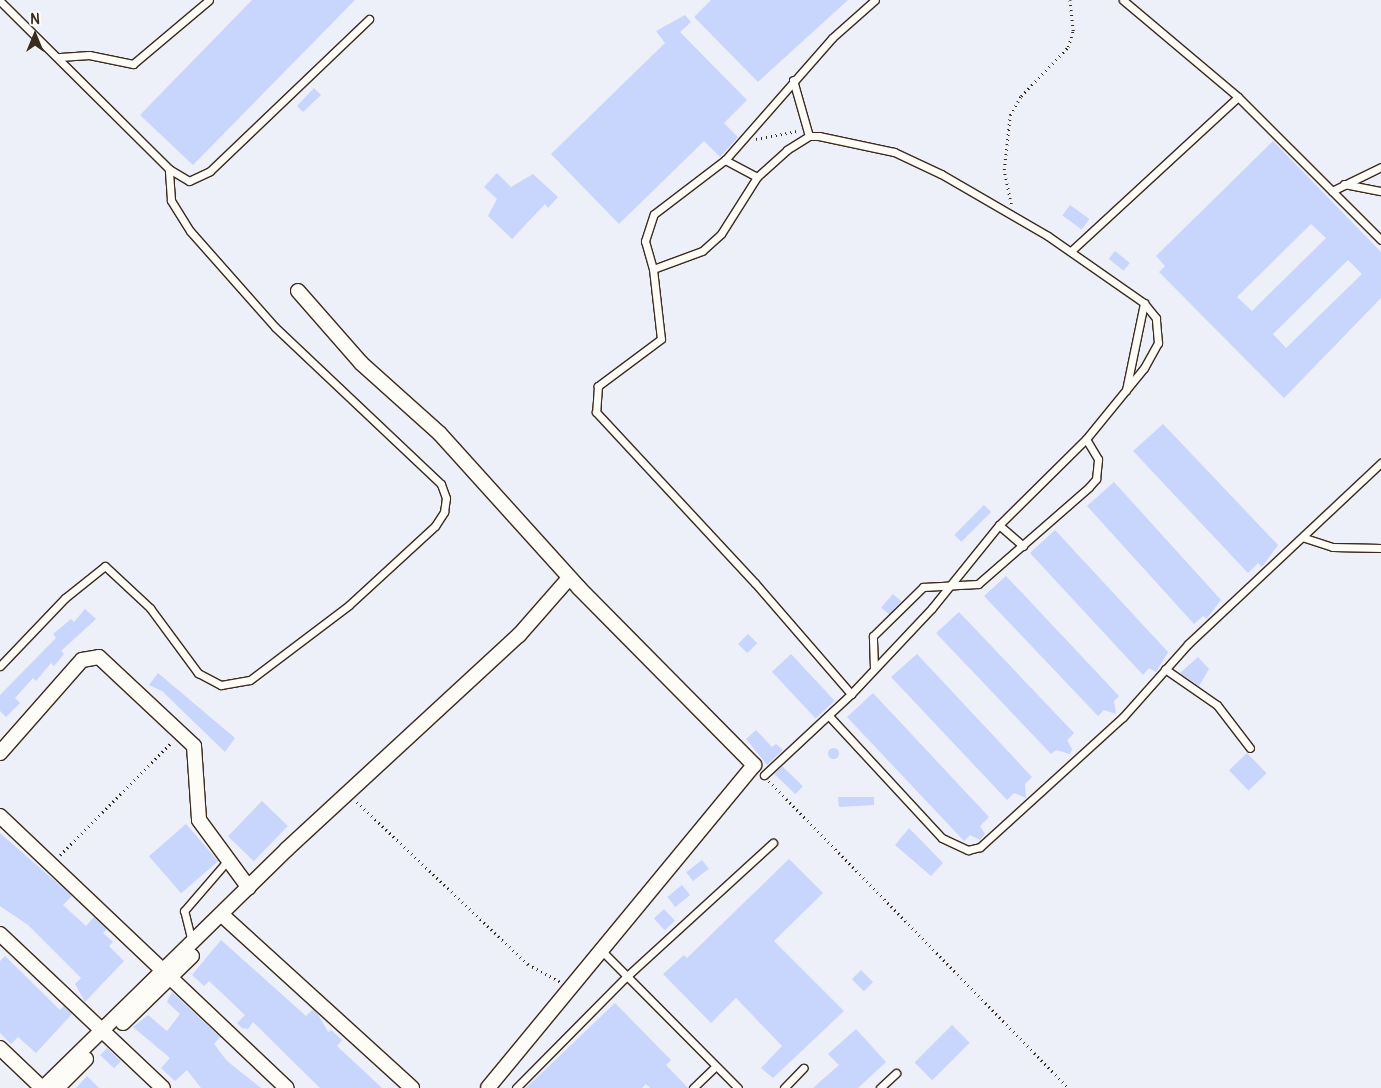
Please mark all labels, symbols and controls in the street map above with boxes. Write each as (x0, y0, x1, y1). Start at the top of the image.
north arrow (10, 10, 60, 60)
text: N (30, 11, 40, 28)

